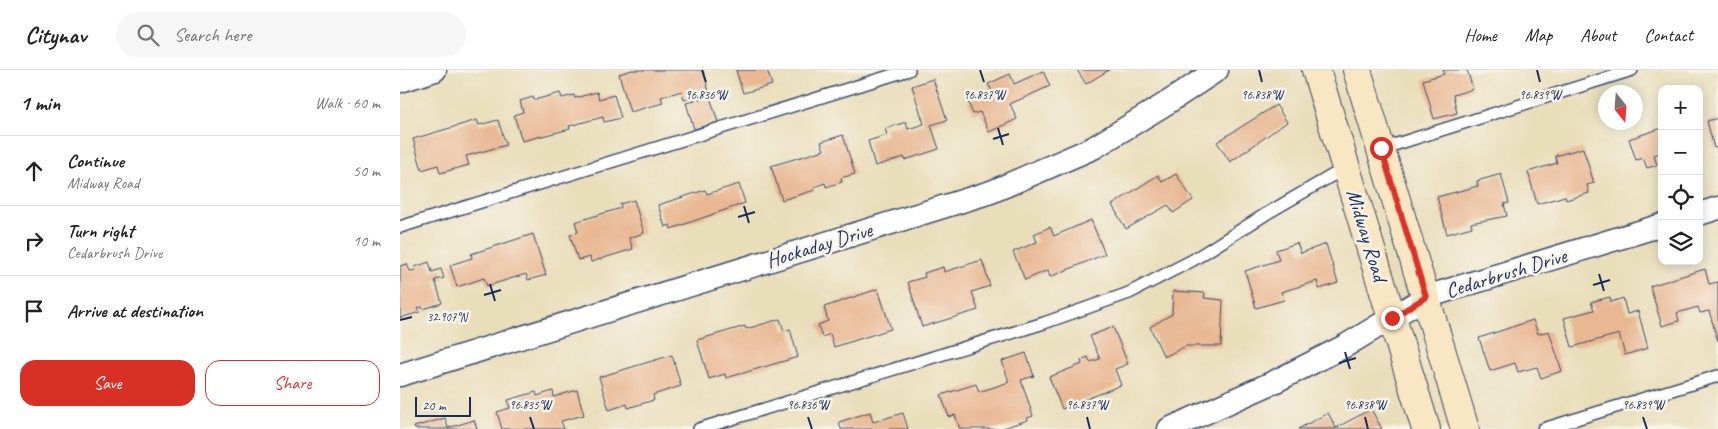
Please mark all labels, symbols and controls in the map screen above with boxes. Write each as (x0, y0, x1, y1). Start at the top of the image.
search box (116, 12, 466, 57)
text: Citynav (25, 20, 86, 50)
icon: search (134, 21, 162, 49)
text: Search here (174, 23, 251, 47)
text: Home (1464, 24, 1497, 46)
text: Map (1525, 24, 1552, 46)
text: About (1580, 24, 1616, 46)
text: Contact (1644, 24, 1693, 46)
north arrow (1598, 85, 1643, 130)
map controls (1658, 85, 1703, 265)
button: + (1658, 85, 1703, 130)
text: 96.836°W (685, 87, 729, 103)
text: 96.837°W (963, 87, 1007, 103)
text: 96.838°W (1241, 87, 1285, 103)
text: 96.839°W (1519, 87, 1563, 103)
text: 1 min (20, 90, 60, 116)
text: Walk · 60 m (315, 93, 380, 113)
button: − (1658, 130, 1703, 175)
route start (1370, 137, 1393, 160)
text: Continue (67, 149, 124, 173)
icon: ahead (20, 157, 48, 185)
text: 50 m (353, 161, 380, 181)
text: Midway Road (67, 173, 139, 193)
button: locate (1658, 175, 1703, 220)
street label: Midway Road (1341, 186, 1394, 288)
street label: Hockaday Drive (763, 216, 876, 273)
text: Turn right (67, 219, 134, 243)
button: layers (1658, 220, 1703, 265)
icon: right (20, 227, 48, 255)
text: 10 m (353, 231, 380, 251)
street label: Cedarbrush Drive (1442, 242, 1571, 304)
text: Cedarbrush Drive (67, 243, 162, 263)
icon: arrive (20, 297, 48, 325)
text: Arrive at destination (67, 299, 203, 323)
route end (1381, 307, 1404, 330)
text: 32.907°N (427, 309, 469, 325)
button: Save (20, 360, 195, 406)
button: Share (205, 360, 380, 406)
scale bar (415, 394, 471, 417)
text: 20 m (422, 397, 446, 414)
text: 96.835°W (509, 397, 553, 413)
text: 96.836°W (787, 397, 831, 413)
text: 96.837°W (1066, 397, 1110, 413)
text: 96.838°W (1344, 397, 1388, 413)
text: 96.839°W (1622, 397, 1666, 413)

